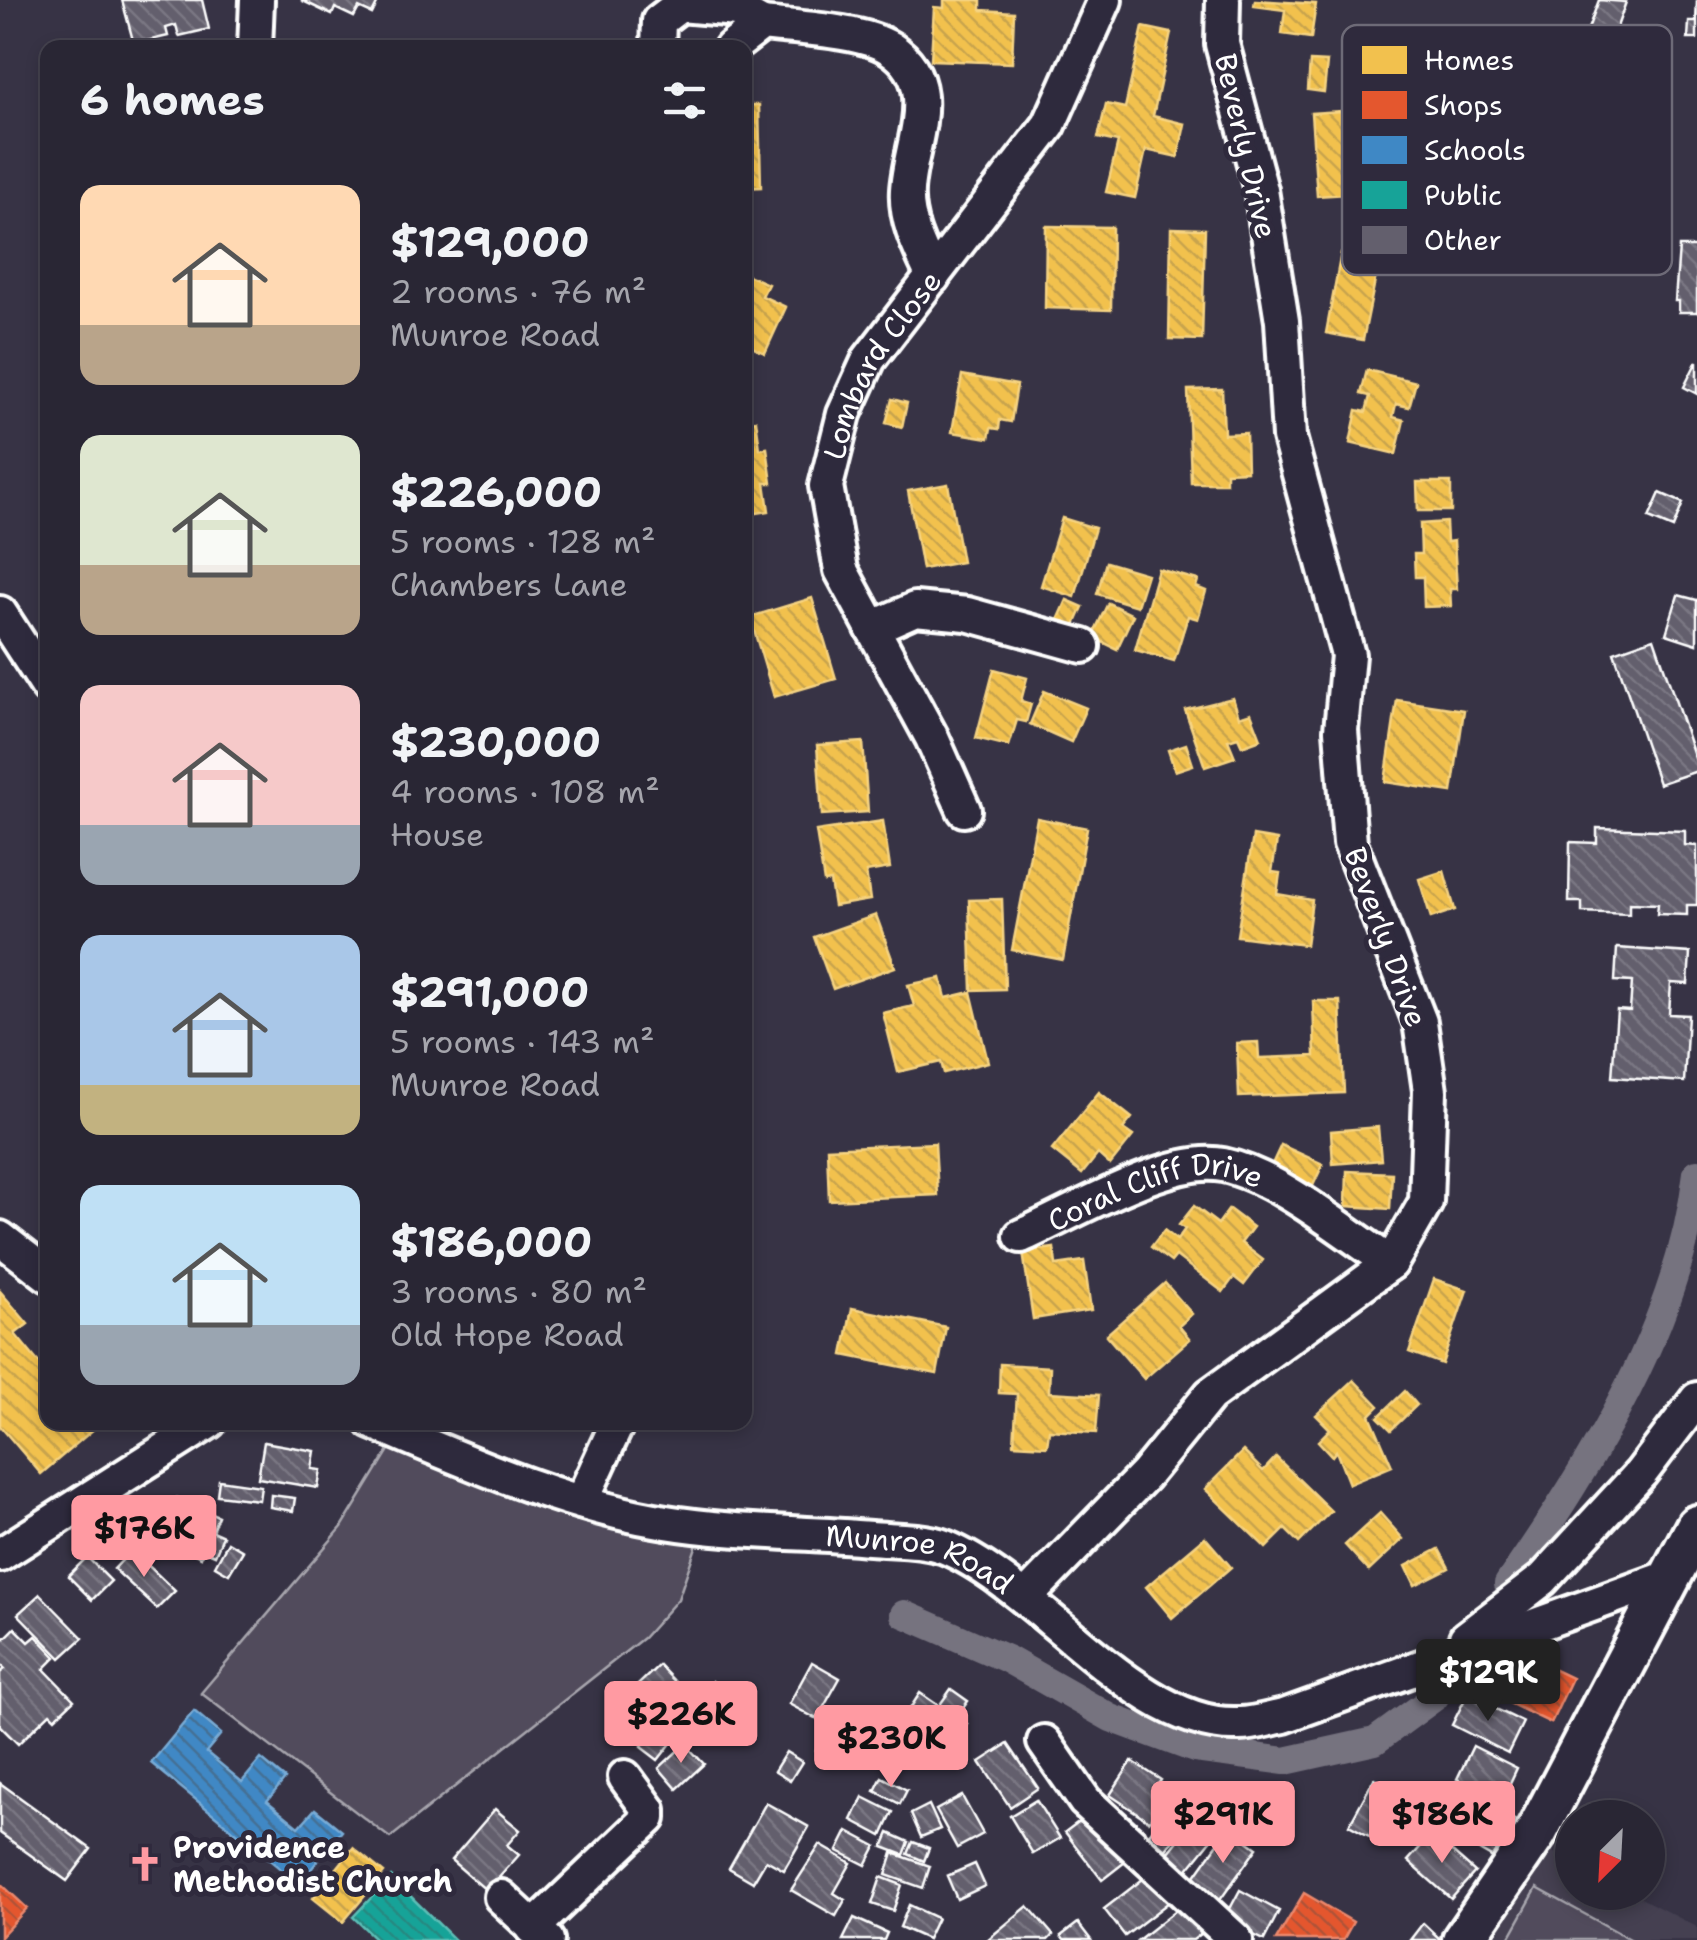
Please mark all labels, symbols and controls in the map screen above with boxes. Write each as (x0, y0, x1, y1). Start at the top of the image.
legend (1342, 25, 1672, 275)
text: Homes (1424, 41, 1514, 79)
street label: Beverly Drive (1205, 49, 1287, 243)
text: 6 homes (80, 72, 265, 128)
icon: filters (657, 73, 712, 128)
text: Shops (1424, 86, 1503, 124)
text: Schools (1424, 131, 1526, 169)
text: Public (1424, 176, 1502, 214)
text: $129,000 (390, 214, 590, 270)
text: Other (1424, 221, 1502, 259)
icon: home (160, 225, 280, 345)
street label: Lombard Close (813, 262, 951, 464)
text: 2 rooms · 76 m² (390, 270, 646, 313)
text: Munroe Road (390, 313, 600, 356)
text: $226,000 (390, 464, 602, 520)
icon: home (160, 475, 280, 595)
text: 5 rooms · 128 m² (390, 520, 656, 563)
text: Chambers Lane (390, 563, 628, 606)
text: $230,000 (390, 714, 601, 770)
icon: home (160, 725, 280, 845)
text: 4 rooms · 108 m² (390, 770, 660, 813)
text: House (390, 813, 484, 856)
street label: Beverly Drive (1334, 841, 1438, 1033)
text: $291,000 (390, 964, 590, 1020)
icon: home (160, 975, 280, 1095)
text: 5 rooms · 143 m² (390, 1020, 655, 1063)
text: Munroe Road (390, 1063, 600, 1106)
street label: Coral Cliff Drive (1040, 1143, 1270, 1241)
text: $186,000 (390, 1214, 592, 1270)
icon: home (160, 1225, 280, 1345)
text: 3 rooms · 80 m² (390, 1270, 647, 1313)
text: Old Hope Road (390, 1313, 624, 1356)
pin: $176K (74, 1495, 214, 1580)
text: $176K (93, 1506, 195, 1549)
street label: Munroe Road (824, 1514, 1022, 1603)
pin: $129K (1418, 1639, 1558, 1724)
text: $129K (1438, 1650, 1538, 1693)
pin: $226K (611, 1681, 751, 1766)
text: $226K (626, 1692, 736, 1735)
pin: $230K (821, 1705, 961, 1790)
text: $230K (836, 1716, 946, 1759)
pin: $291K (1153, 1781, 1293, 1866)
pin: $186K (1372, 1781, 1512, 1866)
text: $291K (1173, 1792, 1273, 1835)
text: $186K (1391, 1792, 1493, 1835)
north arrow (1555, 1800, 1665, 1910)
map controls (1555, 1800, 1665, 1910)
place label: Providence Methodist Church (173, 1827, 453, 1902)
church icon: Providence Methodist Church (126, 1845, 164, 1883)

